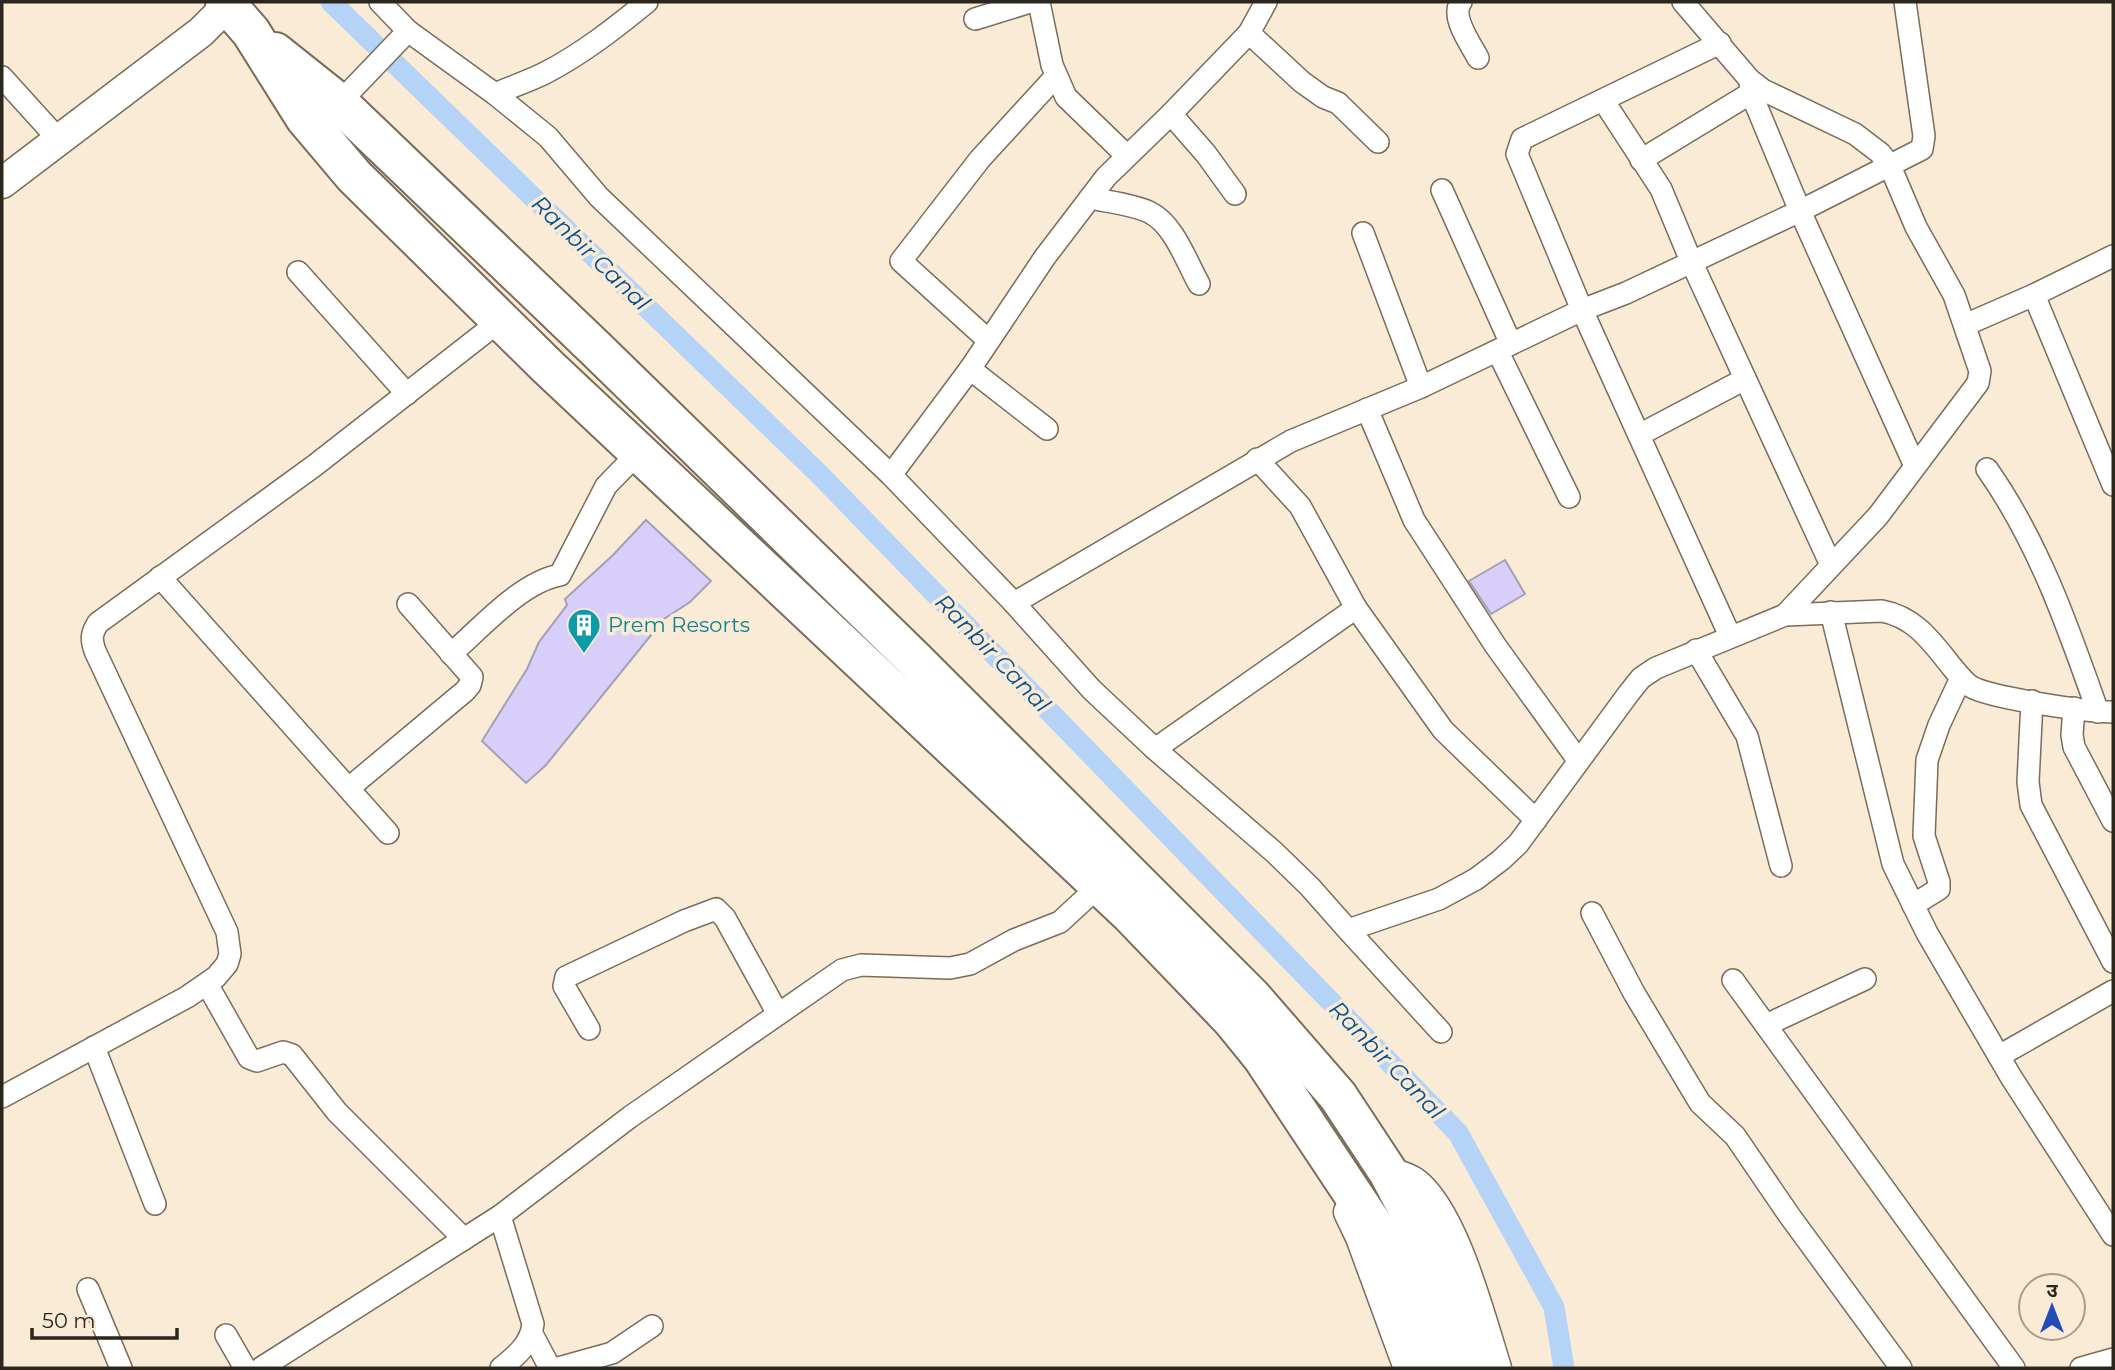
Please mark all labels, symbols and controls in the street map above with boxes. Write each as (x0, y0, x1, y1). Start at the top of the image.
water label: Ranbir Canal (526, 190, 657, 317)
water label: Ranbir Canal (930, 588, 1057, 719)
building icon: Prem Resorts (565, 606, 603, 655)
place label: Prem Resorts (608, 612, 750, 637)
water label: Ranbir Canal (1324, 995, 1451, 1126)
north arrow (2017, 1272, 2087, 1342)
text: उ (2046, 1279, 2058, 1302)
scale bar (32, 1296, 177, 1340)
text: 50 m (42, 1308, 96, 1333)

